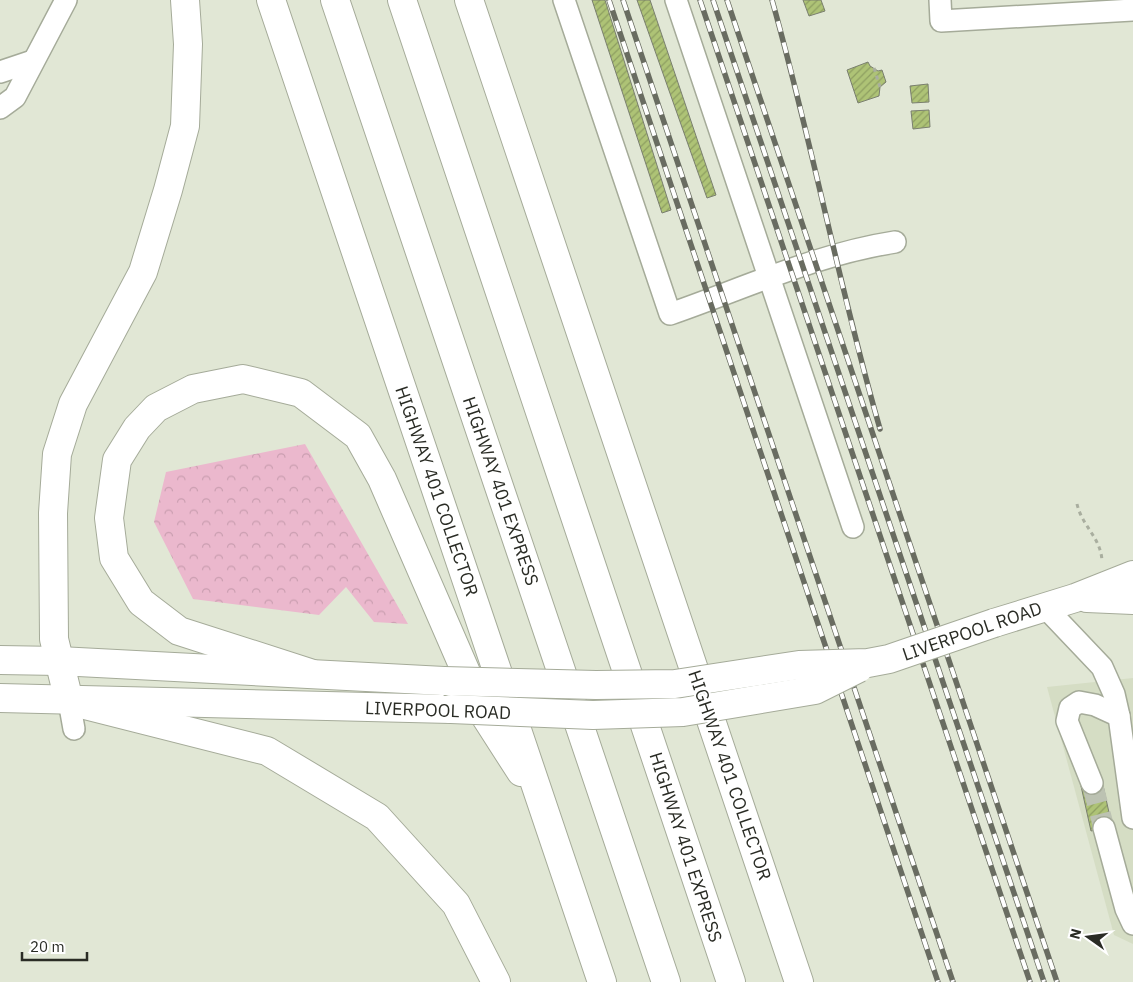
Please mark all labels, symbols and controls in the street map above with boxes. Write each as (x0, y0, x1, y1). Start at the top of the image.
street label: HIGHWAY 401 COLLECTOR (390, 383, 484, 599)
street label: HIGHWAY 401 EXPRESS (458, 393, 544, 589)
street label: LIVERPOOL ROAD (899, 596, 1045, 666)
street label: HIGHWAY 401 COLLECTOR (683, 667, 777, 883)
street label: LIVERPOOL ROAD (364, 696, 512, 724)
street label: HIGHWAY 401 EXPRESS (644, 749, 728, 945)
north arrow (1063, 912, 1113, 962)
text: N (1065, 927, 1085, 941)
scale bar (22, 930, 88, 962)
text: 20 m (30, 937, 65, 956)

